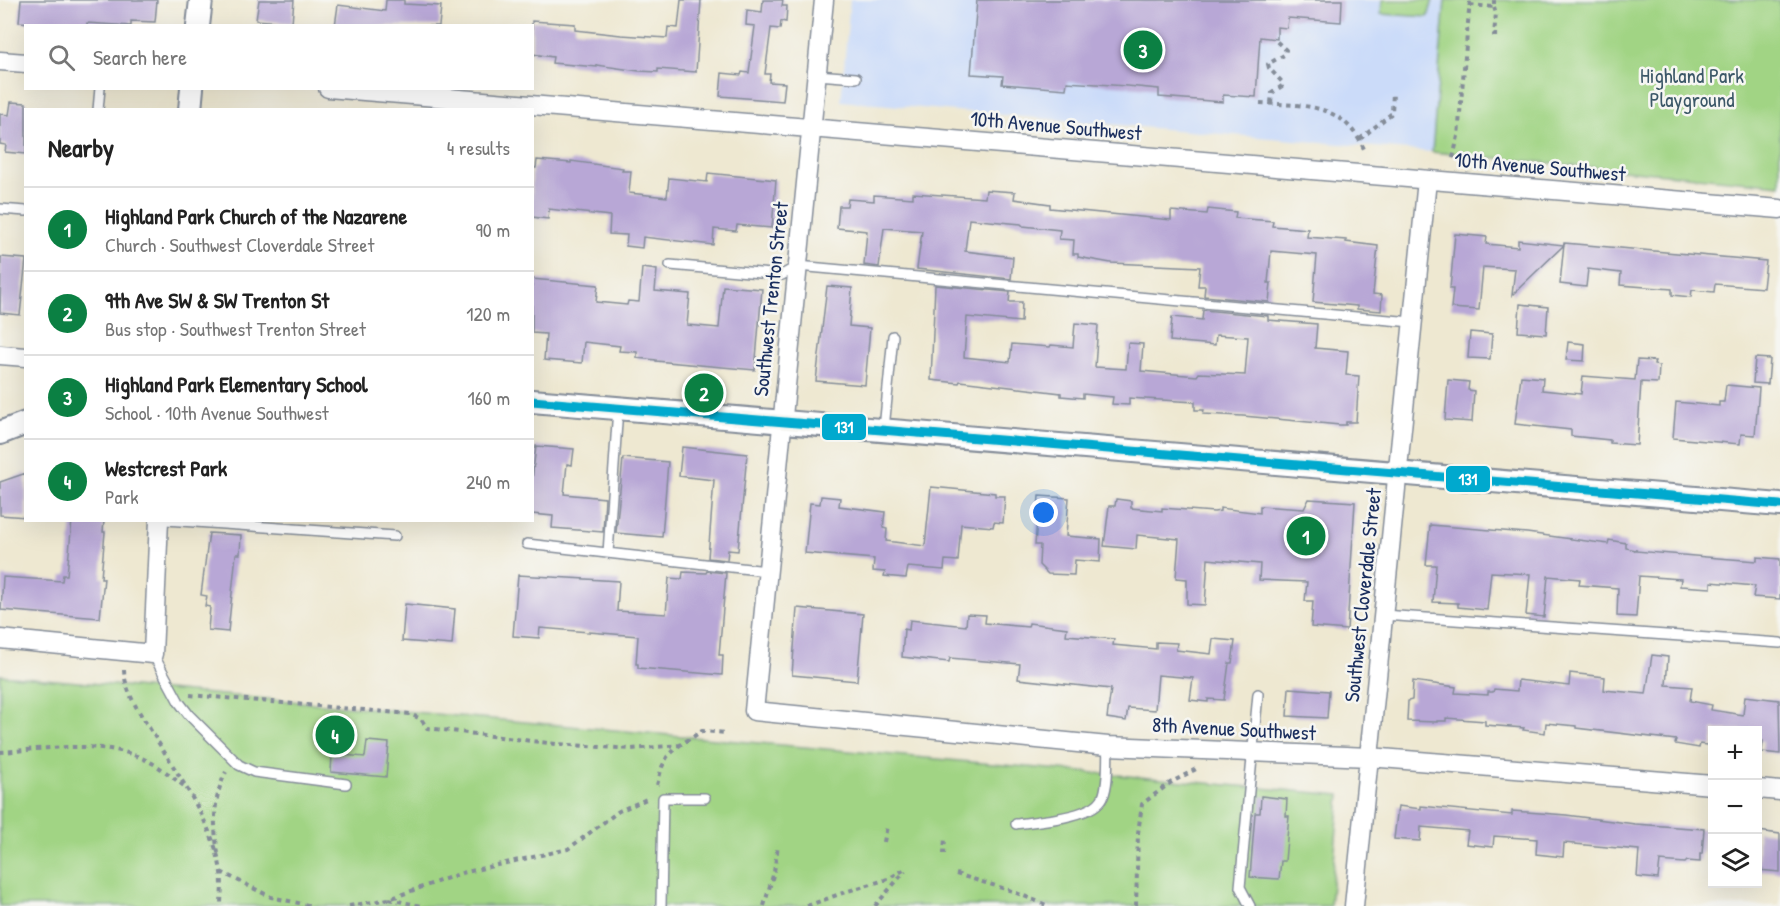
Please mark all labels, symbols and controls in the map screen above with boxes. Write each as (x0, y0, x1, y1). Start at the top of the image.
search box (24, 24, 534, 90)
pin: 3 (1124, 28, 1162, 72)
icon: search (45, 41, 78, 74)
text: Search here (93, 42, 187, 72)
park label: Highland Park Playground (1640, 61, 1744, 114)
street label: 10th Avenue Southwest (969, 104, 1144, 148)
text: Nearby (48, 130, 114, 165)
text: 4 results (447, 134, 510, 161)
street label: 10th Avenue Southwest (1453, 145, 1628, 189)
street label: Southwest Trenton Street (746, 199, 795, 398)
text: Highland Park Church of the Nazarene (105, 201, 407, 231)
text: 1 (64, 216, 71, 243)
text: 90 m (476, 216, 510, 243)
text: Church · Southwest Cloverdale Street (105, 231, 374, 258)
text: 9th Ave SW & SW Trenton St (105, 285, 329, 315)
text: 2 (63, 300, 72, 327)
text: 120 m (466, 300, 510, 327)
text: Bus stop · Southwest Trenton Street (105, 315, 366, 342)
text: Highland Park Elementary School (105, 369, 368, 399)
pin: 2 (684, 370, 724, 416)
text: 3 (63, 384, 72, 411)
text: 160 m (468, 384, 510, 411)
text: School · 10th Avenue Southwest (105, 399, 329, 426)
line badge: 131 (821, 413, 867, 441)
text: 131 (835, 416, 854, 438)
text: Westcrest Park (105, 453, 227, 483)
line badge: 131 (1445, 465, 1491, 493)
text: 4 (64, 468, 71, 495)
text: 240 m (466, 468, 510, 495)
text: 131 (1459, 468, 1478, 490)
text: Park (105, 483, 138, 510)
street label: Southwest Cloverdale Street (1337, 486, 1388, 703)
your location (1029, 498, 1058, 527)
pin: 1 (1286, 514, 1326, 558)
street label: 8th Avenue Southwest (1151, 710, 1317, 747)
pin: 4 (316, 712, 354, 758)
map controls (1708, 726, 1762, 888)
button: + (1708, 726, 1762, 780)
button: − (1708, 780, 1762, 834)
button: layers (1708, 834, 1762, 888)

